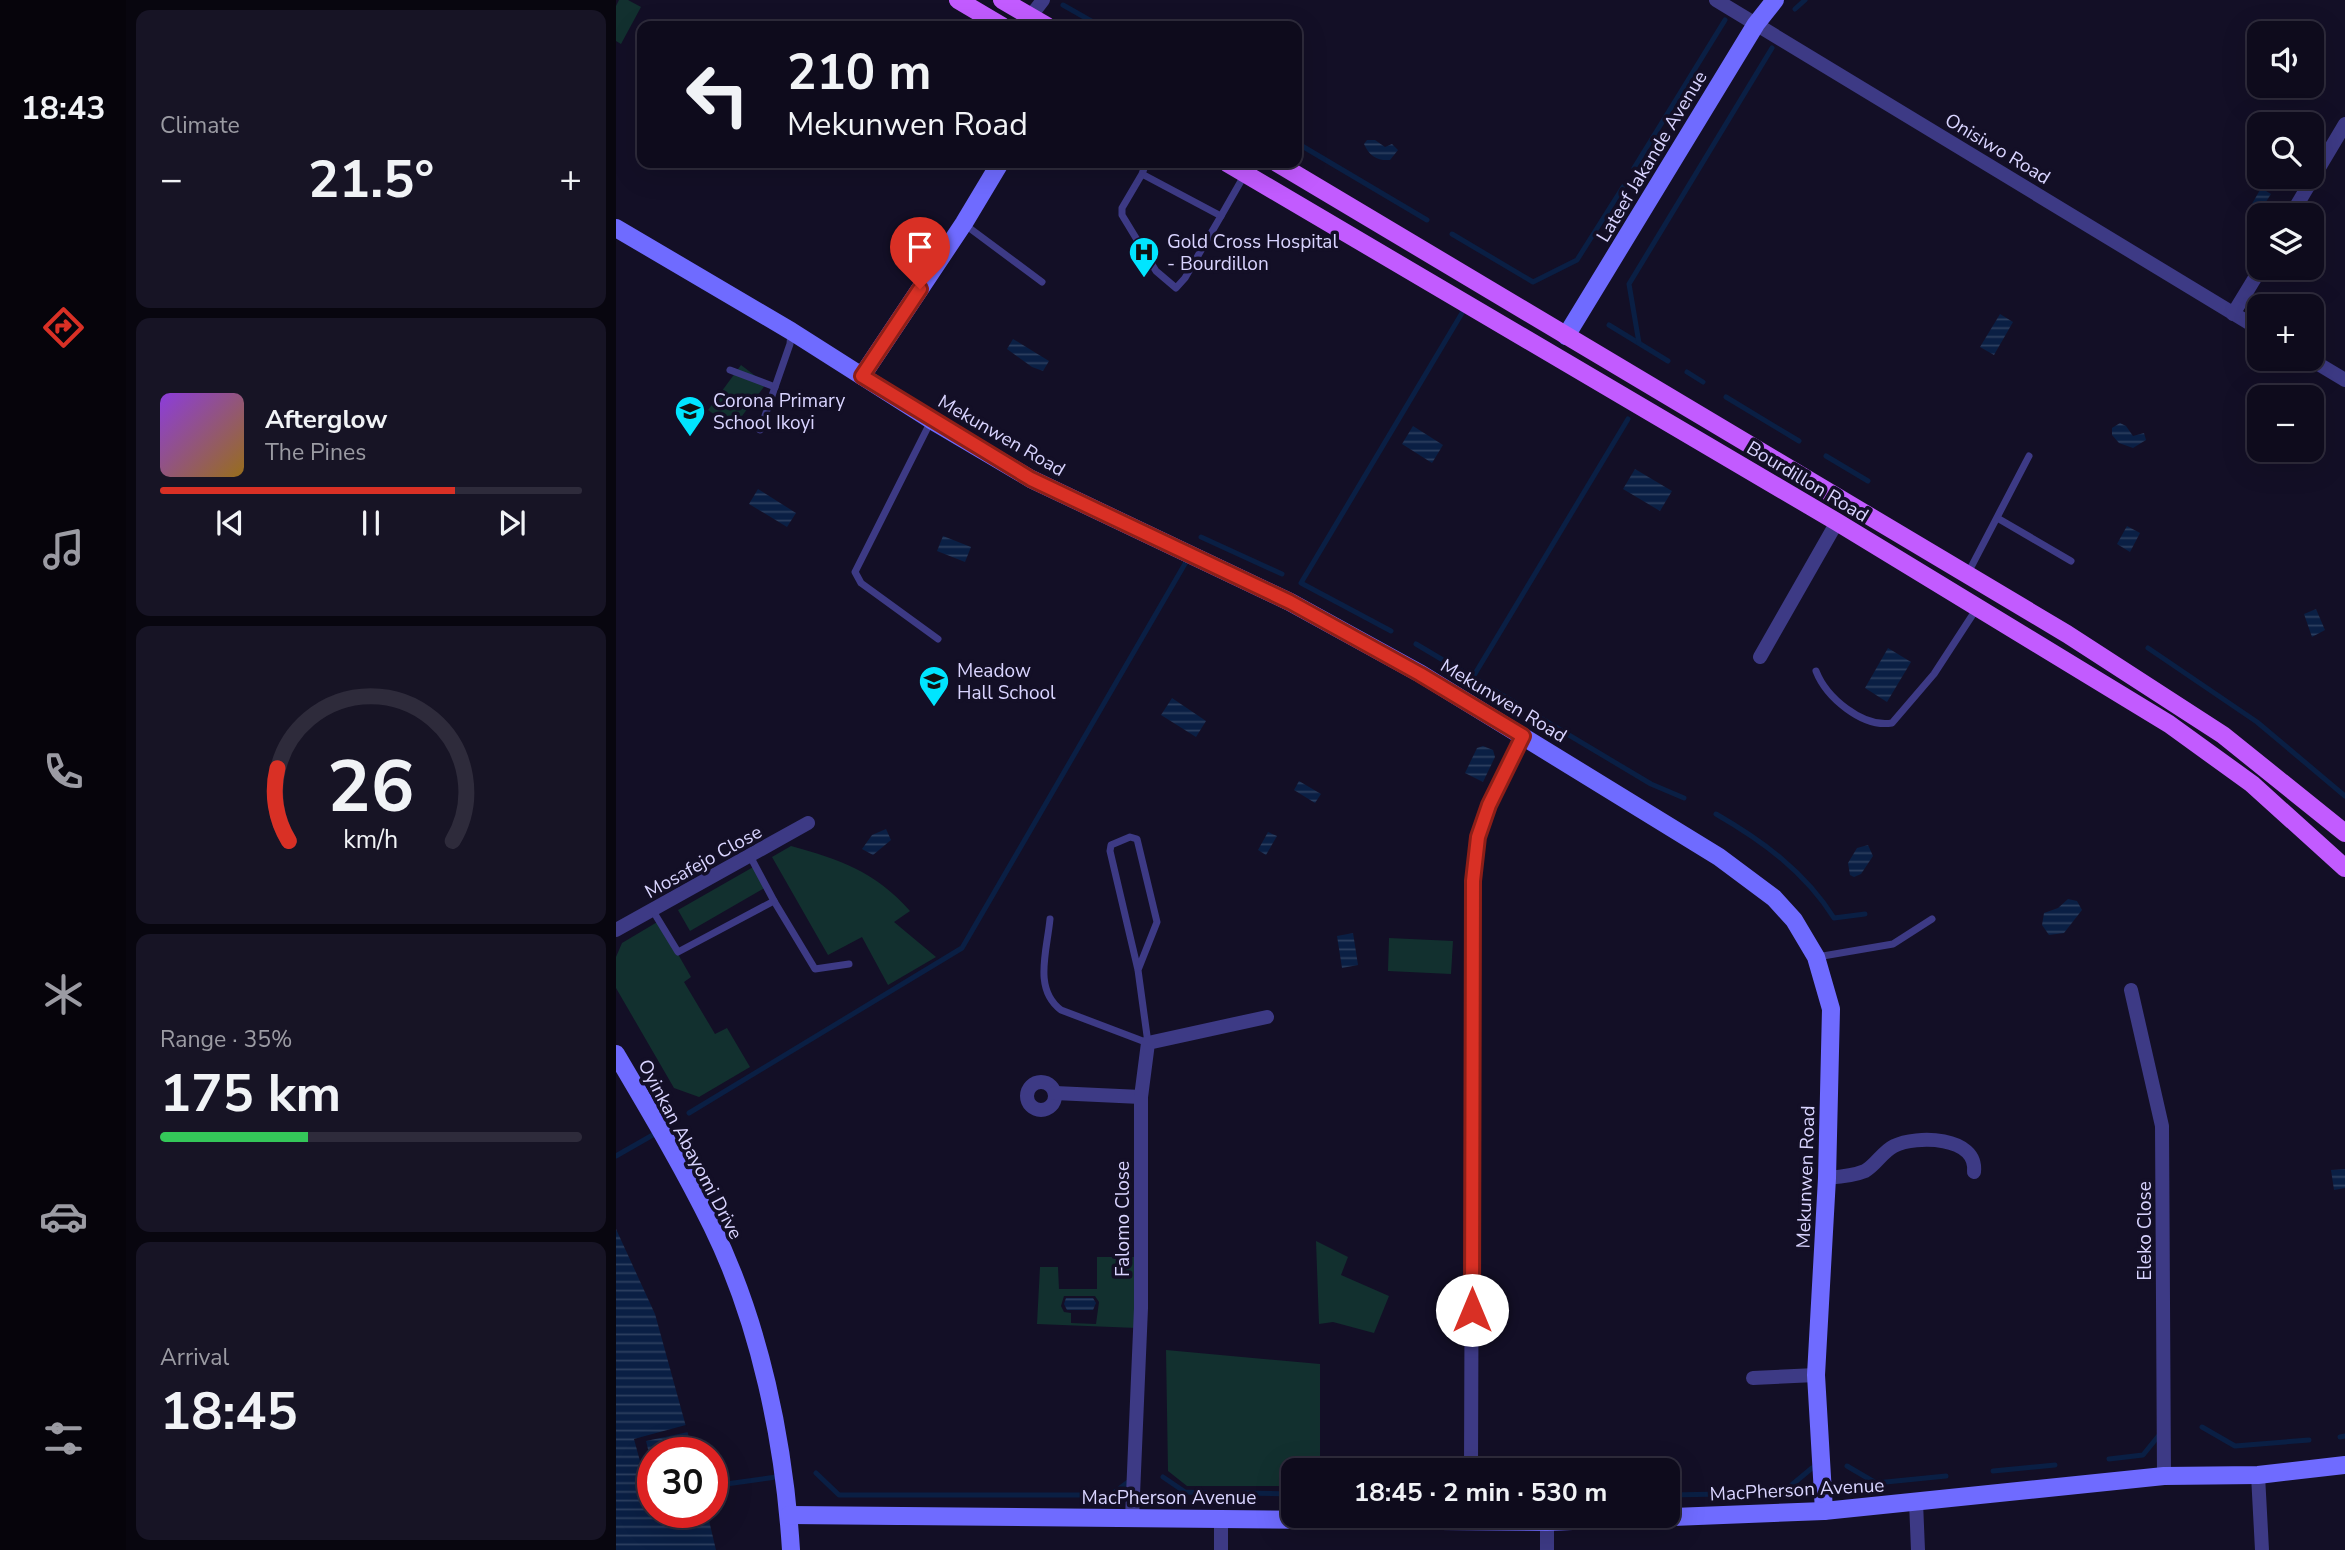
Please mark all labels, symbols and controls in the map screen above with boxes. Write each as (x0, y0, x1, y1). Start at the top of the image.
map controls (2247, 21, 2324, 462)
button: sound (2247, 21, 2324, 98)
text: 210 m (787, 39, 931, 106)
icon: left (672, 49, 763, 140)
street label: Lateef Jakande Avenue (1590, 66, 1713, 247)
text: 18:43 (21, 87, 105, 130)
text: Mekunwen Road (787, 103, 1028, 146)
street label: Onisiwo Road (1940, 107, 2055, 191)
text: Climate (160, 110, 240, 141)
button: search (2247, 112, 2324, 189)
text: 21.5° (308, 144, 434, 215)
text: − (160, 154, 183, 205)
text: + (559, 154, 582, 205)
button: layers (2247, 203, 2324, 280)
pin (890, 217, 950, 289)
icon: arrive (901, 228, 939, 266)
place label: Gold Cross Hospital - Bourdillon (1167, 229, 1338, 277)
hospital icon: Gold Cross Hospital - Bourdillon (1127, 235, 1161, 279)
button: + (2247, 294, 2324, 371)
icon: directions (39, 303, 88, 352)
button: − (2247, 385, 2324, 462)
place label: Corona Primary School Ikoyi (713, 388, 845, 436)
street label: Mekunwen Road (933, 389, 1070, 483)
school or university icon: Corona Primary School Ikoyi (673, 394, 707, 438)
text: Afterglow (265, 402, 388, 437)
street label: Bourdillon Road (1742, 435, 1873, 528)
text: The Pines (265, 437, 366, 468)
icon: previous (211, 504, 249, 542)
icon: pause (352, 504, 390, 542)
icon: next (493, 504, 531, 542)
icon: music (39, 525, 88, 574)
street label: Mekunwen Road (1435, 653, 1571, 749)
place label: Meadow Hall School (957, 658, 1056, 706)
school or university icon: Meadow Hall School (917, 664, 951, 708)
text: 26 (327, 737, 415, 837)
icon: phone (39, 747, 88, 796)
street label: Mosafejo Close (640, 819, 767, 905)
text: km/h (343, 823, 399, 857)
icon: climate (39, 970, 88, 1019)
text: Range · 35% (160, 1024, 292, 1055)
street label: Oyinkan Abayomi Drive (632, 1055, 749, 1244)
text: 175 km (160, 1058, 341, 1129)
street label: Mekunwen Road (1791, 1105, 1821, 1249)
street label: Falomo Close (1110, 1161, 1136, 1277)
street label: Eleko Close (2132, 1181, 2158, 1281)
icon: car (39, 1192, 88, 1241)
position arrow (1435, 1273, 1509, 1347)
text: Arrival (160, 1342, 229, 1373)
text: 18:45 (160, 1376, 298, 1447)
icon: filters (39, 1414, 88, 1463)
speed limit sign: 30 (637, 1437, 728, 1528)
street label: MacPherson Avenue (1709, 1472, 1885, 1508)
text: 18:45 · 2 min · 530 m (1354, 1475, 1607, 1510)
street label: MacPherson Avenue (1082, 1485, 1256, 1511)

